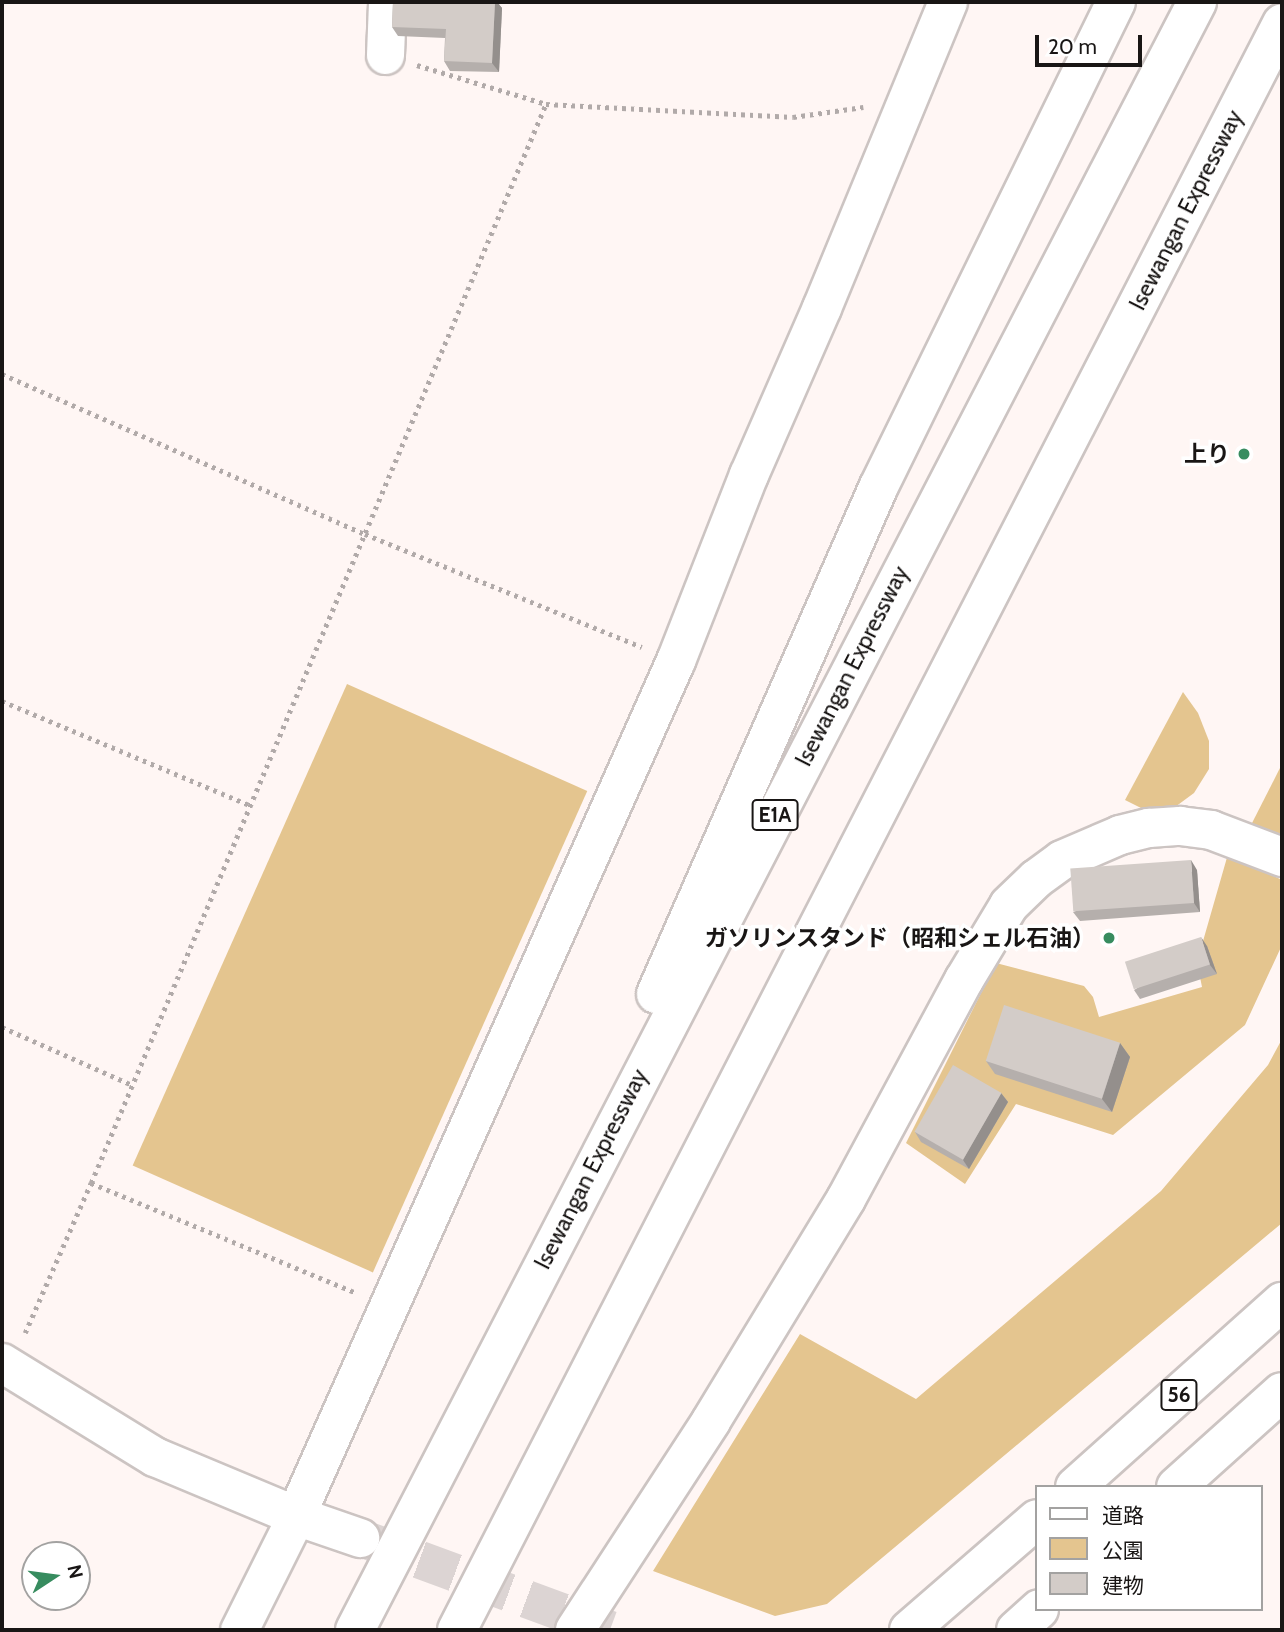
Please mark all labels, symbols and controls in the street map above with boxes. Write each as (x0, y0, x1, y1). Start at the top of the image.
scale bar (1039, 21, 1146, 65)
text: 20 m (1048, 34, 1097, 59)
street label: Isewangan Expressway (1124, 105, 1248, 315)
place label: 上り (1184, 440, 1230, 468)
marker: 上り (1236, 446, 1252, 462)
street label: Isewangan Expressway (790, 561, 914, 771)
road number: E1A (750, 798, 800, 832)
place label: ガソリンスタンド（昭和シェル石油） (704, 924, 1095, 952)
marker: ガソリンスタンド（昭和シェル石油） (1101, 930, 1117, 946)
street label: Isewangan Expressway (529, 1064, 653, 1274)
road number: 56 (1160, 1378, 1198, 1412)
legend (1036, 1485, 1263, 1611)
text: 道路 (1102, 1503, 1144, 1528)
text: 公園 (1102, 1538, 1144, 1563)
north arrow (21, 1541, 91, 1611)
text: N (62, 1562, 88, 1581)
text: 建物 (1102, 1573, 1144, 1598)

